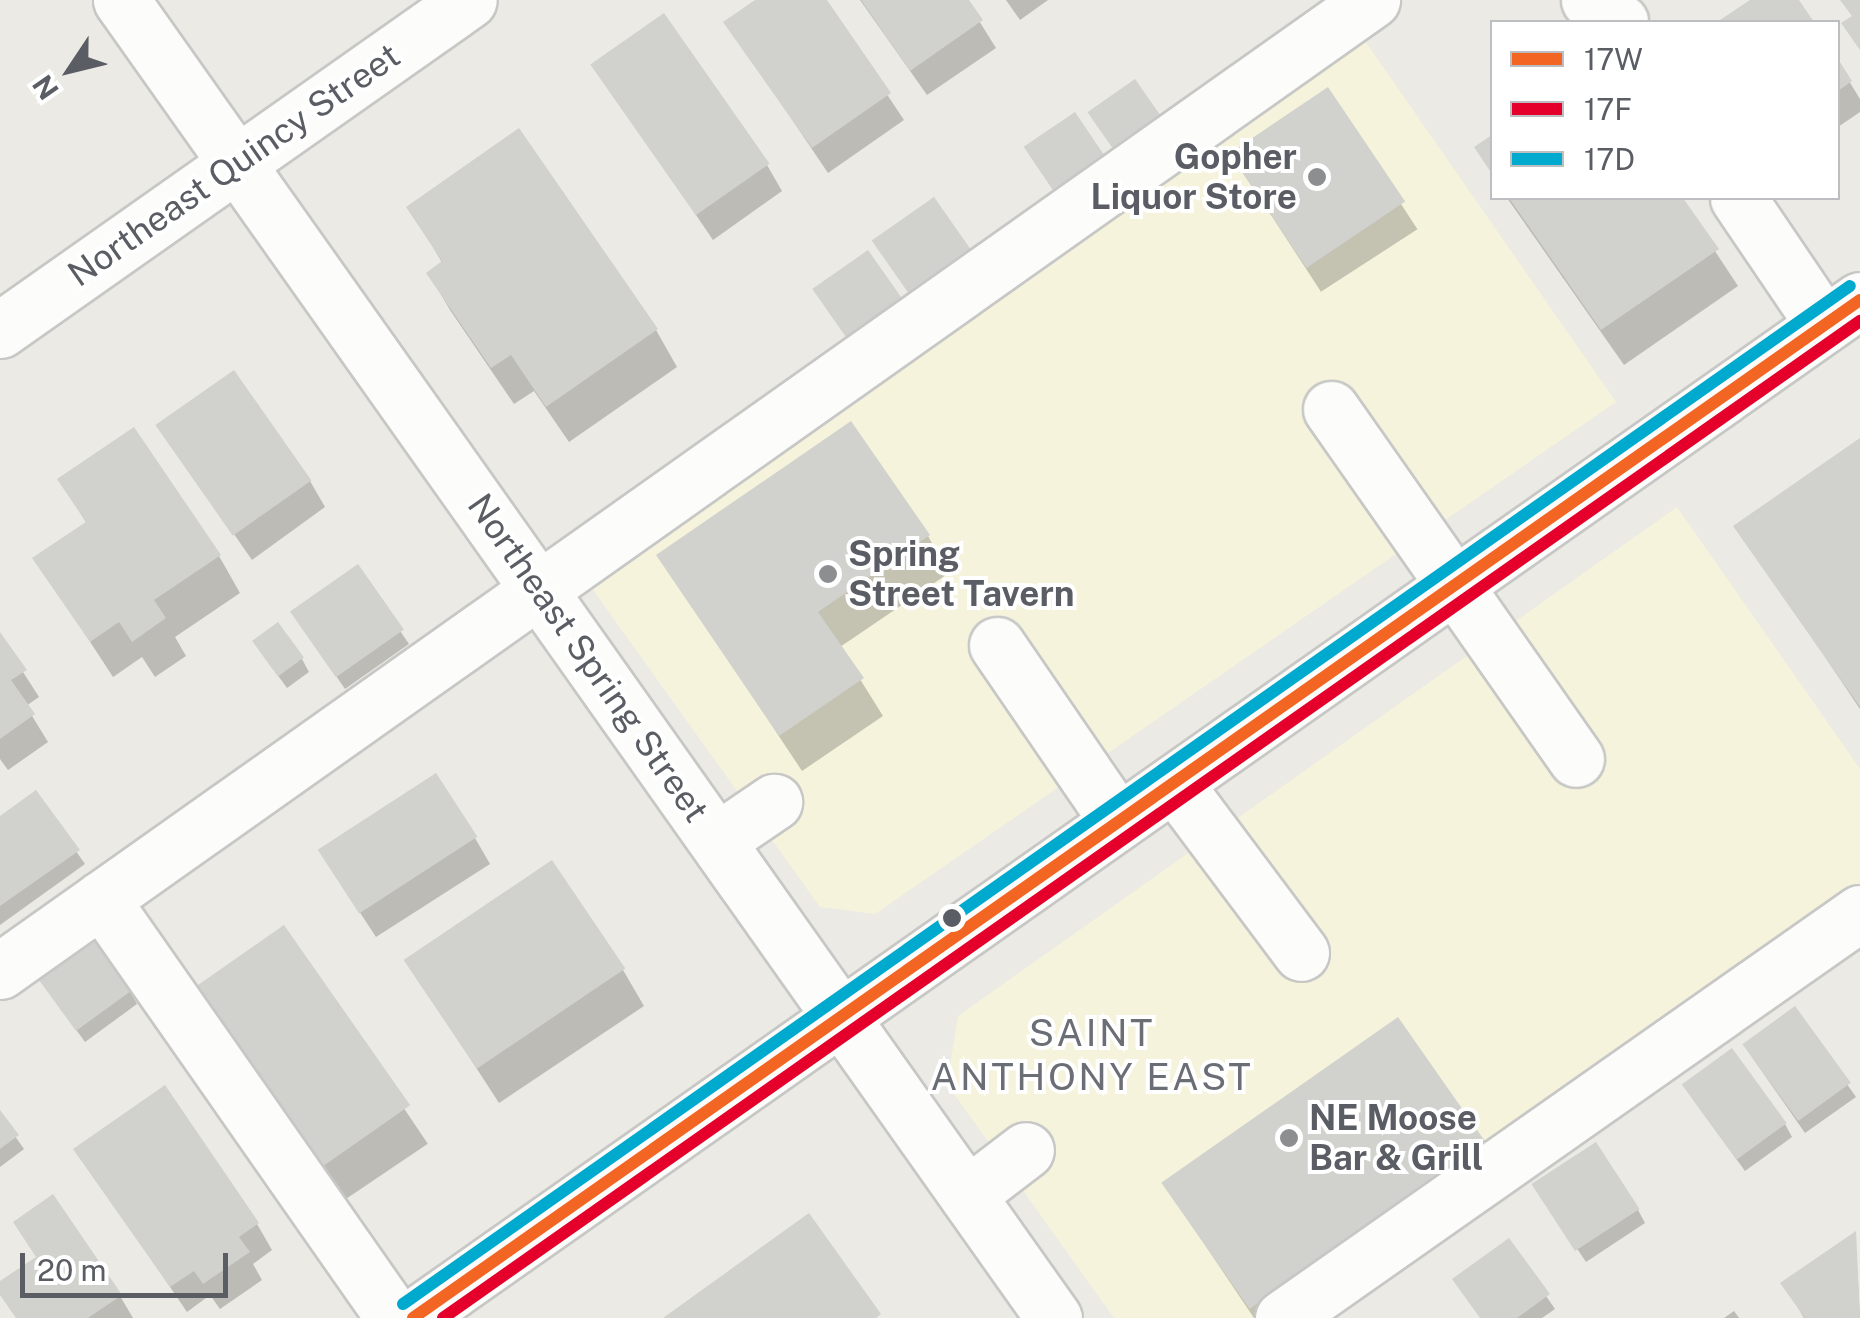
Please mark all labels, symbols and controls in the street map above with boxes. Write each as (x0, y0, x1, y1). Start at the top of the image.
north arrow (20, 20, 120, 120)
legend (1490, 20, 1840, 200)
street label: Northeast Quincy Street (60, 34, 408, 296)
text: 17W (1584, 41, 1643, 77)
text: N (25, 69, 65, 106)
text: 17F (1584, 91, 1632, 127)
place label: Gopher Liquor Store (1091, 136, 1297, 218)
text: 17D (1584, 141, 1635, 177)
marker: Gopher Liquor Store (1306, 166, 1328, 188)
street label: Northeast Spring Street (459, 486, 717, 830)
place label: Spring Street Tavern (848, 533, 1075, 615)
marker: Spring Street Tavern (817, 563, 839, 585)
unlabelled marker (942, 908, 962, 928)
district label: SAINT ANTHONY EAST (930, 1010, 1254, 1100)
place label: NE Moose Bar & Grill (1309, 1097, 1483, 1179)
marker: NE Moose Bar & Grill (1278, 1127, 1300, 1149)
scale bar (25, 1233, 232, 1295)
text: 20 m (37, 1252, 106, 1288)

